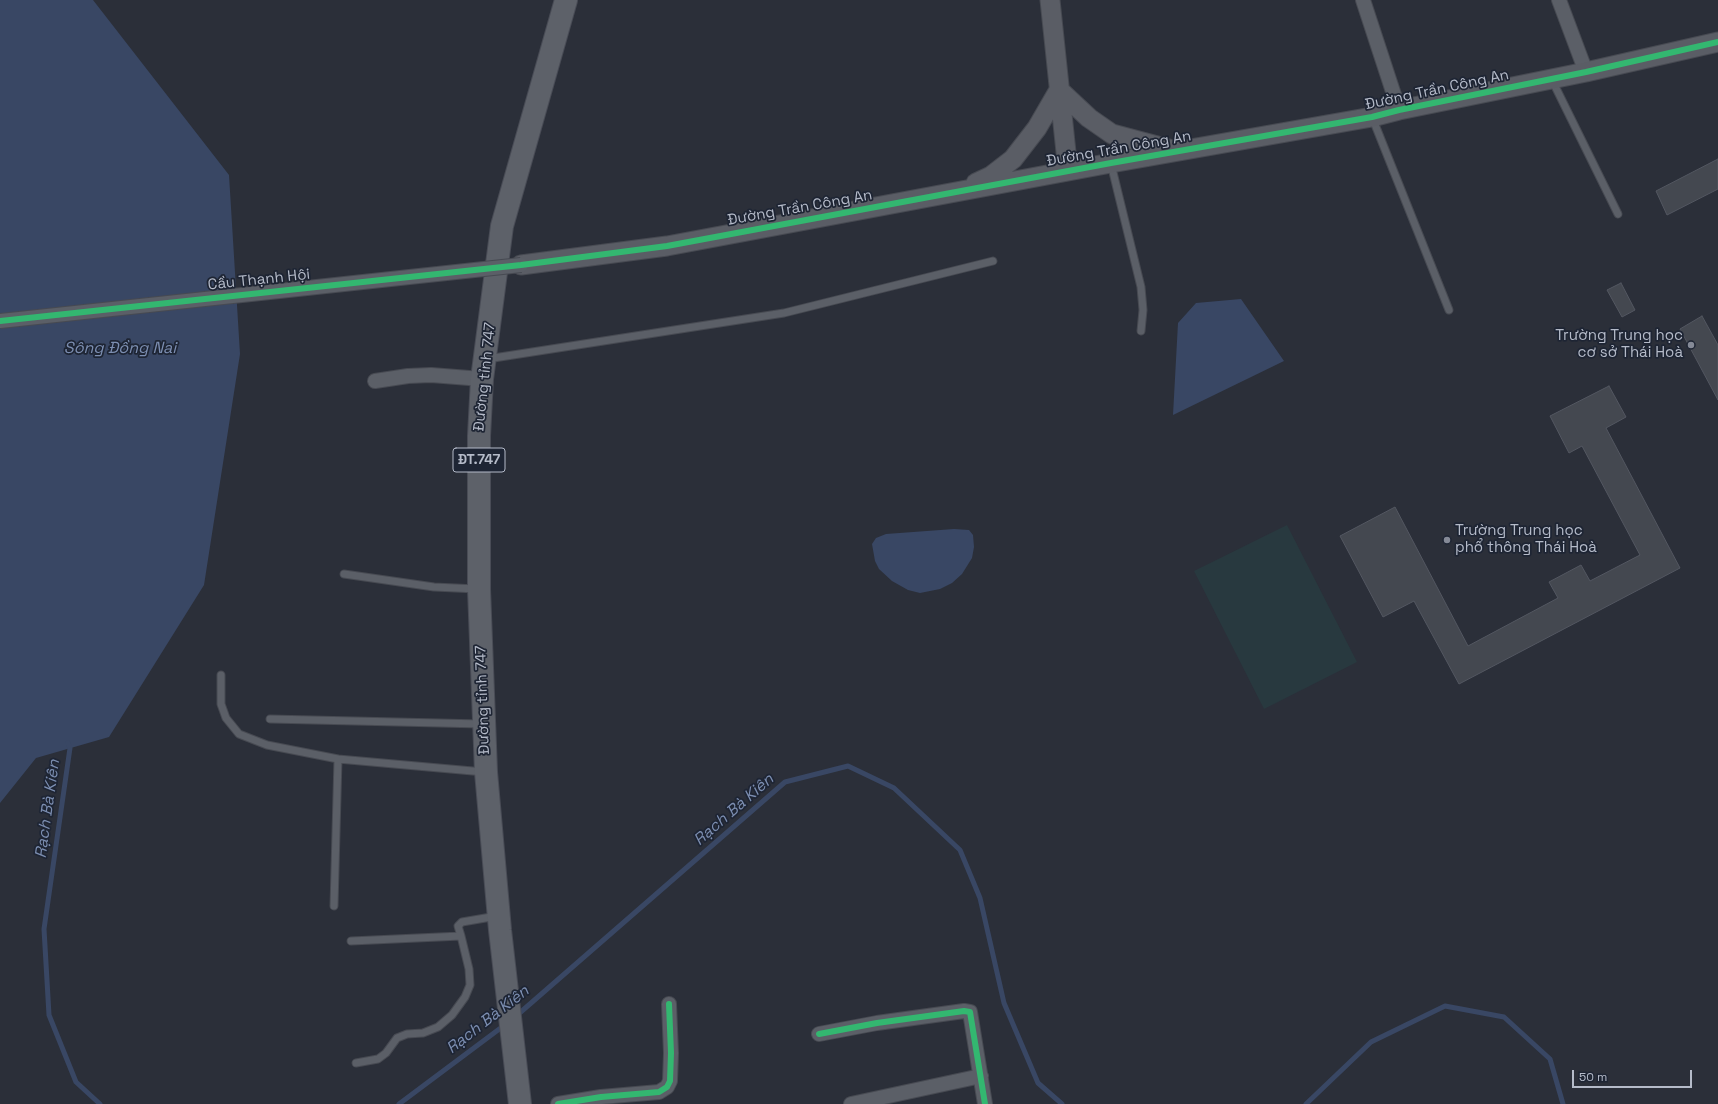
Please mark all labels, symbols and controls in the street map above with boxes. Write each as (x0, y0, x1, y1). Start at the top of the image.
street label: Đường Trần Công An (1363, 66, 1511, 114)
street label: Đường Trần Công An (1045, 127, 1193, 171)
street label: Đường Trần Công An (726, 186, 874, 230)
street label: Cầu Thạnh Hội (207, 266, 311, 294)
street label: Đường tỉnh 747 (470, 322, 500, 432)
place label: Trường Trung học cơ sở Thái Hoà (1555, 327, 1683, 362)
water label: Sông Đồng Nai (64, 339, 176, 359)
marker: Trường Trung học cơ sở Thái Hoà (1686, 340, 1696, 350)
road number: ĐT.747 (453, 448, 505, 472)
place label: Trường Trung học phổ thông Thái Hoà (1455, 522, 1597, 557)
marker: Trường Trung học phổ thông Thái Hoà (1442, 535, 1452, 545)
street label: Đường tỉnh 747 (472, 645, 494, 755)
water label: Rạch Bà Kiên (32, 758, 64, 860)
water label: Rạch Bà Kiên (690, 770, 778, 850)
water label: Rạch Bà Kiên (443, 982, 533, 1058)
scale bar (1574, 1062, 1694, 1088)
text: 50 m (1579, 1069, 1607, 1085)

